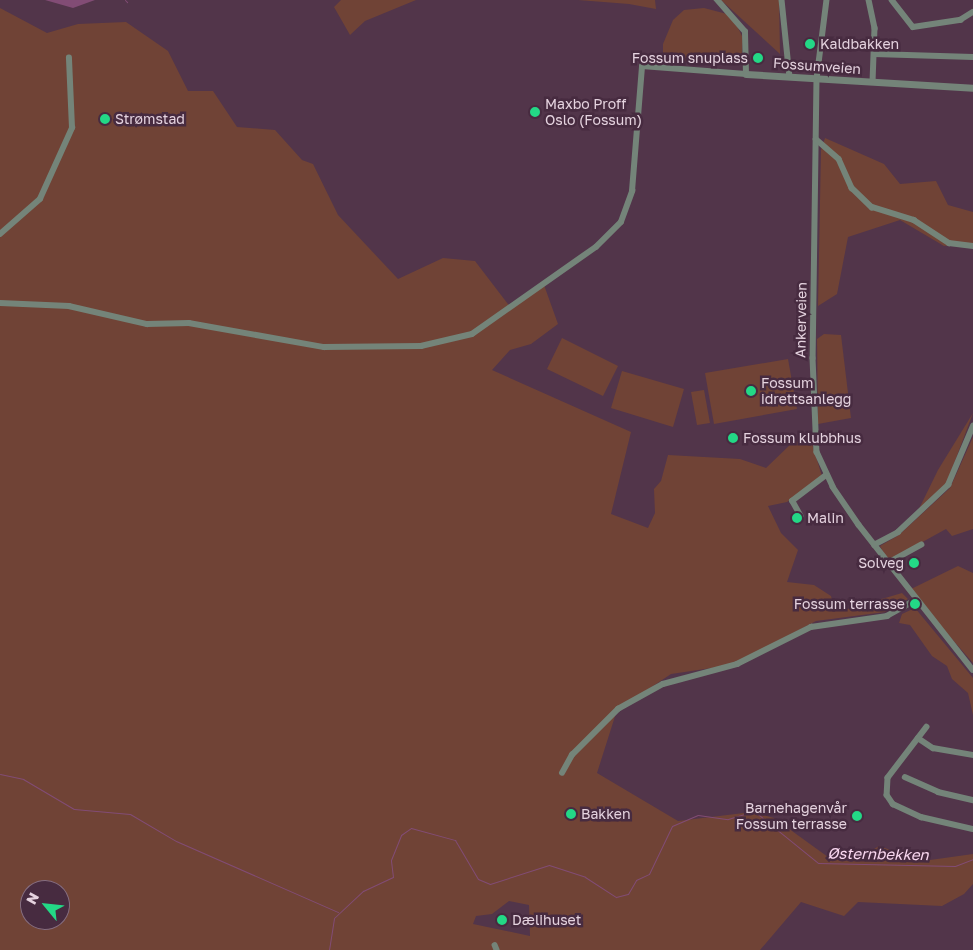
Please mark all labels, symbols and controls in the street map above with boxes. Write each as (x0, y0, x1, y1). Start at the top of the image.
place label: Kaldbakken (820, 36, 899, 52)
marker: Kaldbakken (804, 38, 816, 50)
place label: Fossum snuplass (632, 50, 748, 66)
marker: Fossum snuplass (752, 52, 764, 64)
street label: Fossumveien (772, 55, 862, 77)
place label: Maxbo Proff Oslo (Fossum) (545, 96, 642, 128)
marker: Maxbo Proff Oslo (Fossum) (529, 106, 541, 118)
place label: Strømstad (115, 111, 185, 127)
marker: Strømstad (99, 113, 111, 125)
street label: Ankerveien (792, 282, 810, 358)
place label: Fossum idrettsanlegg (761, 375, 851, 408)
marker: Fossum idrettsanlegg (745, 385, 757, 397)
place label: Fossum klubbhus (743, 430, 861, 446)
marker: Fossum klubbhus (727, 432, 739, 444)
place label: Malin (807, 510, 844, 526)
marker: Malin (791, 512, 803, 524)
place label: Solveg (858, 555, 904, 571)
marker: Solveg (908, 557, 920, 569)
place label: Fossum terrasse (794, 596, 905, 612)
marker: Fossum terrasse (909, 598, 921, 610)
place label: Barnehagenvår Fossum terrasse (736, 800, 847, 832)
place label: Bakken (581, 806, 631, 822)
marker: Bakken (565, 808, 577, 820)
marker: Barnehagenvår Fossum terrasse (851, 810, 863, 822)
water label: Østernbekken (827, 844, 929, 864)
north arrow (20, 880, 70, 930)
text: N (22, 890, 42, 907)
place label: Dælihuset (512, 912, 581, 928)
marker: Dælihuset (496, 914, 508, 926)

